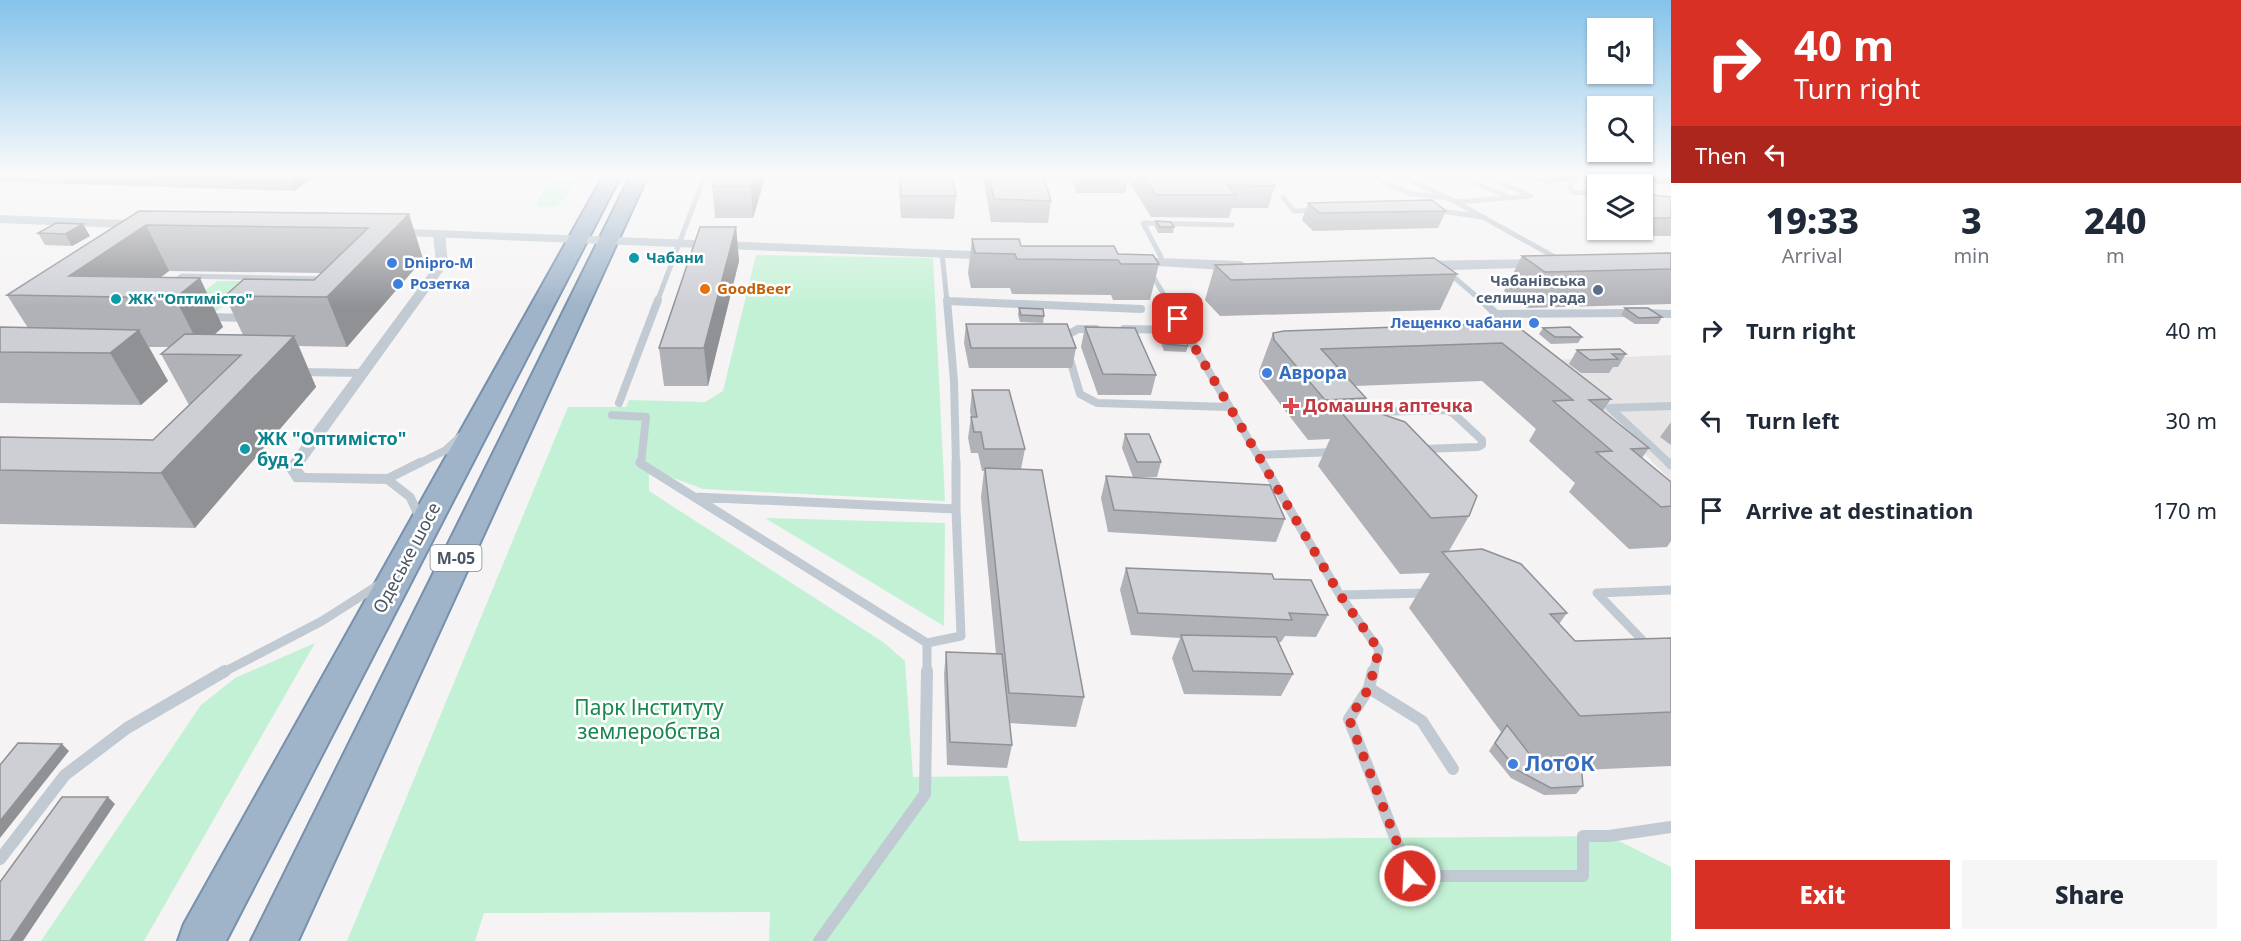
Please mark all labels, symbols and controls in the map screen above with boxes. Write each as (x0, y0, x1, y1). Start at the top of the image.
text: 40 m (1794, 16, 1894, 73)
map controls (1587, 18, 1653, 240)
button: sound (1587, 18, 1653, 84)
icon: right (1695, 24, 1773, 102)
text: Turn right (1794, 70, 1920, 107)
button: search (1587, 96, 1653, 162)
icon: left (1759, 138, 1792, 171)
text: Then (1695, 140, 1747, 170)
button: layers (1587, 174, 1653, 240)
text: 19:33 (1765, 196, 1859, 245)
text: 3 (1961, 196, 1982, 245)
text: 240 (2084, 196, 2147, 245)
text: Arrival (1782, 242, 1843, 269)
text: min (1953, 242, 1990, 269)
text: m (2106, 242, 2125, 269)
place label: Чабани (646, 247, 704, 267)
marker: Чабани (627, 251, 641, 265)
place label: Dnipro-M (404, 252, 473, 272)
marker: Dnipro-M (385, 256, 399, 270)
place label: Чабанівська селищна рада (1476, 270, 1586, 307)
place label: Розетка (410, 273, 470, 293)
marker: Розетка (391, 277, 405, 291)
place label: GoodBeer (717, 278, 791, 298)
marker: GoodBeer (698, 282, 712, 296)
marker: Чабанівська селищна рада (1591, 283, 1605, 297)
place label: ЖК "Оптимісто" (128, 288, 252, 308)
marker: ЖК "Оптимісто" (109, 292, 123, 306)
pin (1152, 293, 1203, 344)
icon: arrive (1161, 302, 1194, 335)
place label: Лещенко чабани (1390, 312, 1522, 332)
icon: right (1695, 314, 1728, 347)
text: Turn right (1746, 315, 1856, 345)
text: 40 m (2166, 315, 2217, 345)
marker: Лещенко чабани (1527, 316, 1541, 330)
place label: Аврора (1279, 360, 1347, 384)
marker: Аврора (1260, 366, 1274, 380)
place label: Домашня аптечка (1303, 393, 1473, 417)
marker: Домашня аптечка (1284, 399, 1298, 413)
icon: left (1695, 404, 1728, 437)
text: Turn left (1746, 405, 1840, 435)
text: 30 m (2166, 405, 2217, 435)
place label: ЖК "Оптимісто" буд 2 (257, 426, 406, 471)
marker: ЖК "Оптимісто" буд 2 (238, 442, 252, 456)
icon: arrive (1695, 494, 1728, 527)
text: Arrive at destination (1746, 495, 1973, 525)
text: 170 m (2153, 495, 2217, 525)
street label: Одеське шосе (367, 498, 445, 617)
road number: М-05 (430, 545, 482, 571)
park label: Парк Інституту землеробства (574, 693, 724, 745)
place label: ЛотОК (1525, 749, 1595, 777)
marker: ЛотОК (1506, 757, 1520, 771)
position arrow (1378, 844, 1442, 908)
button: Exit (1695, 860, 1950, 929)
button: Share (1962, 860, 2217, 929)

